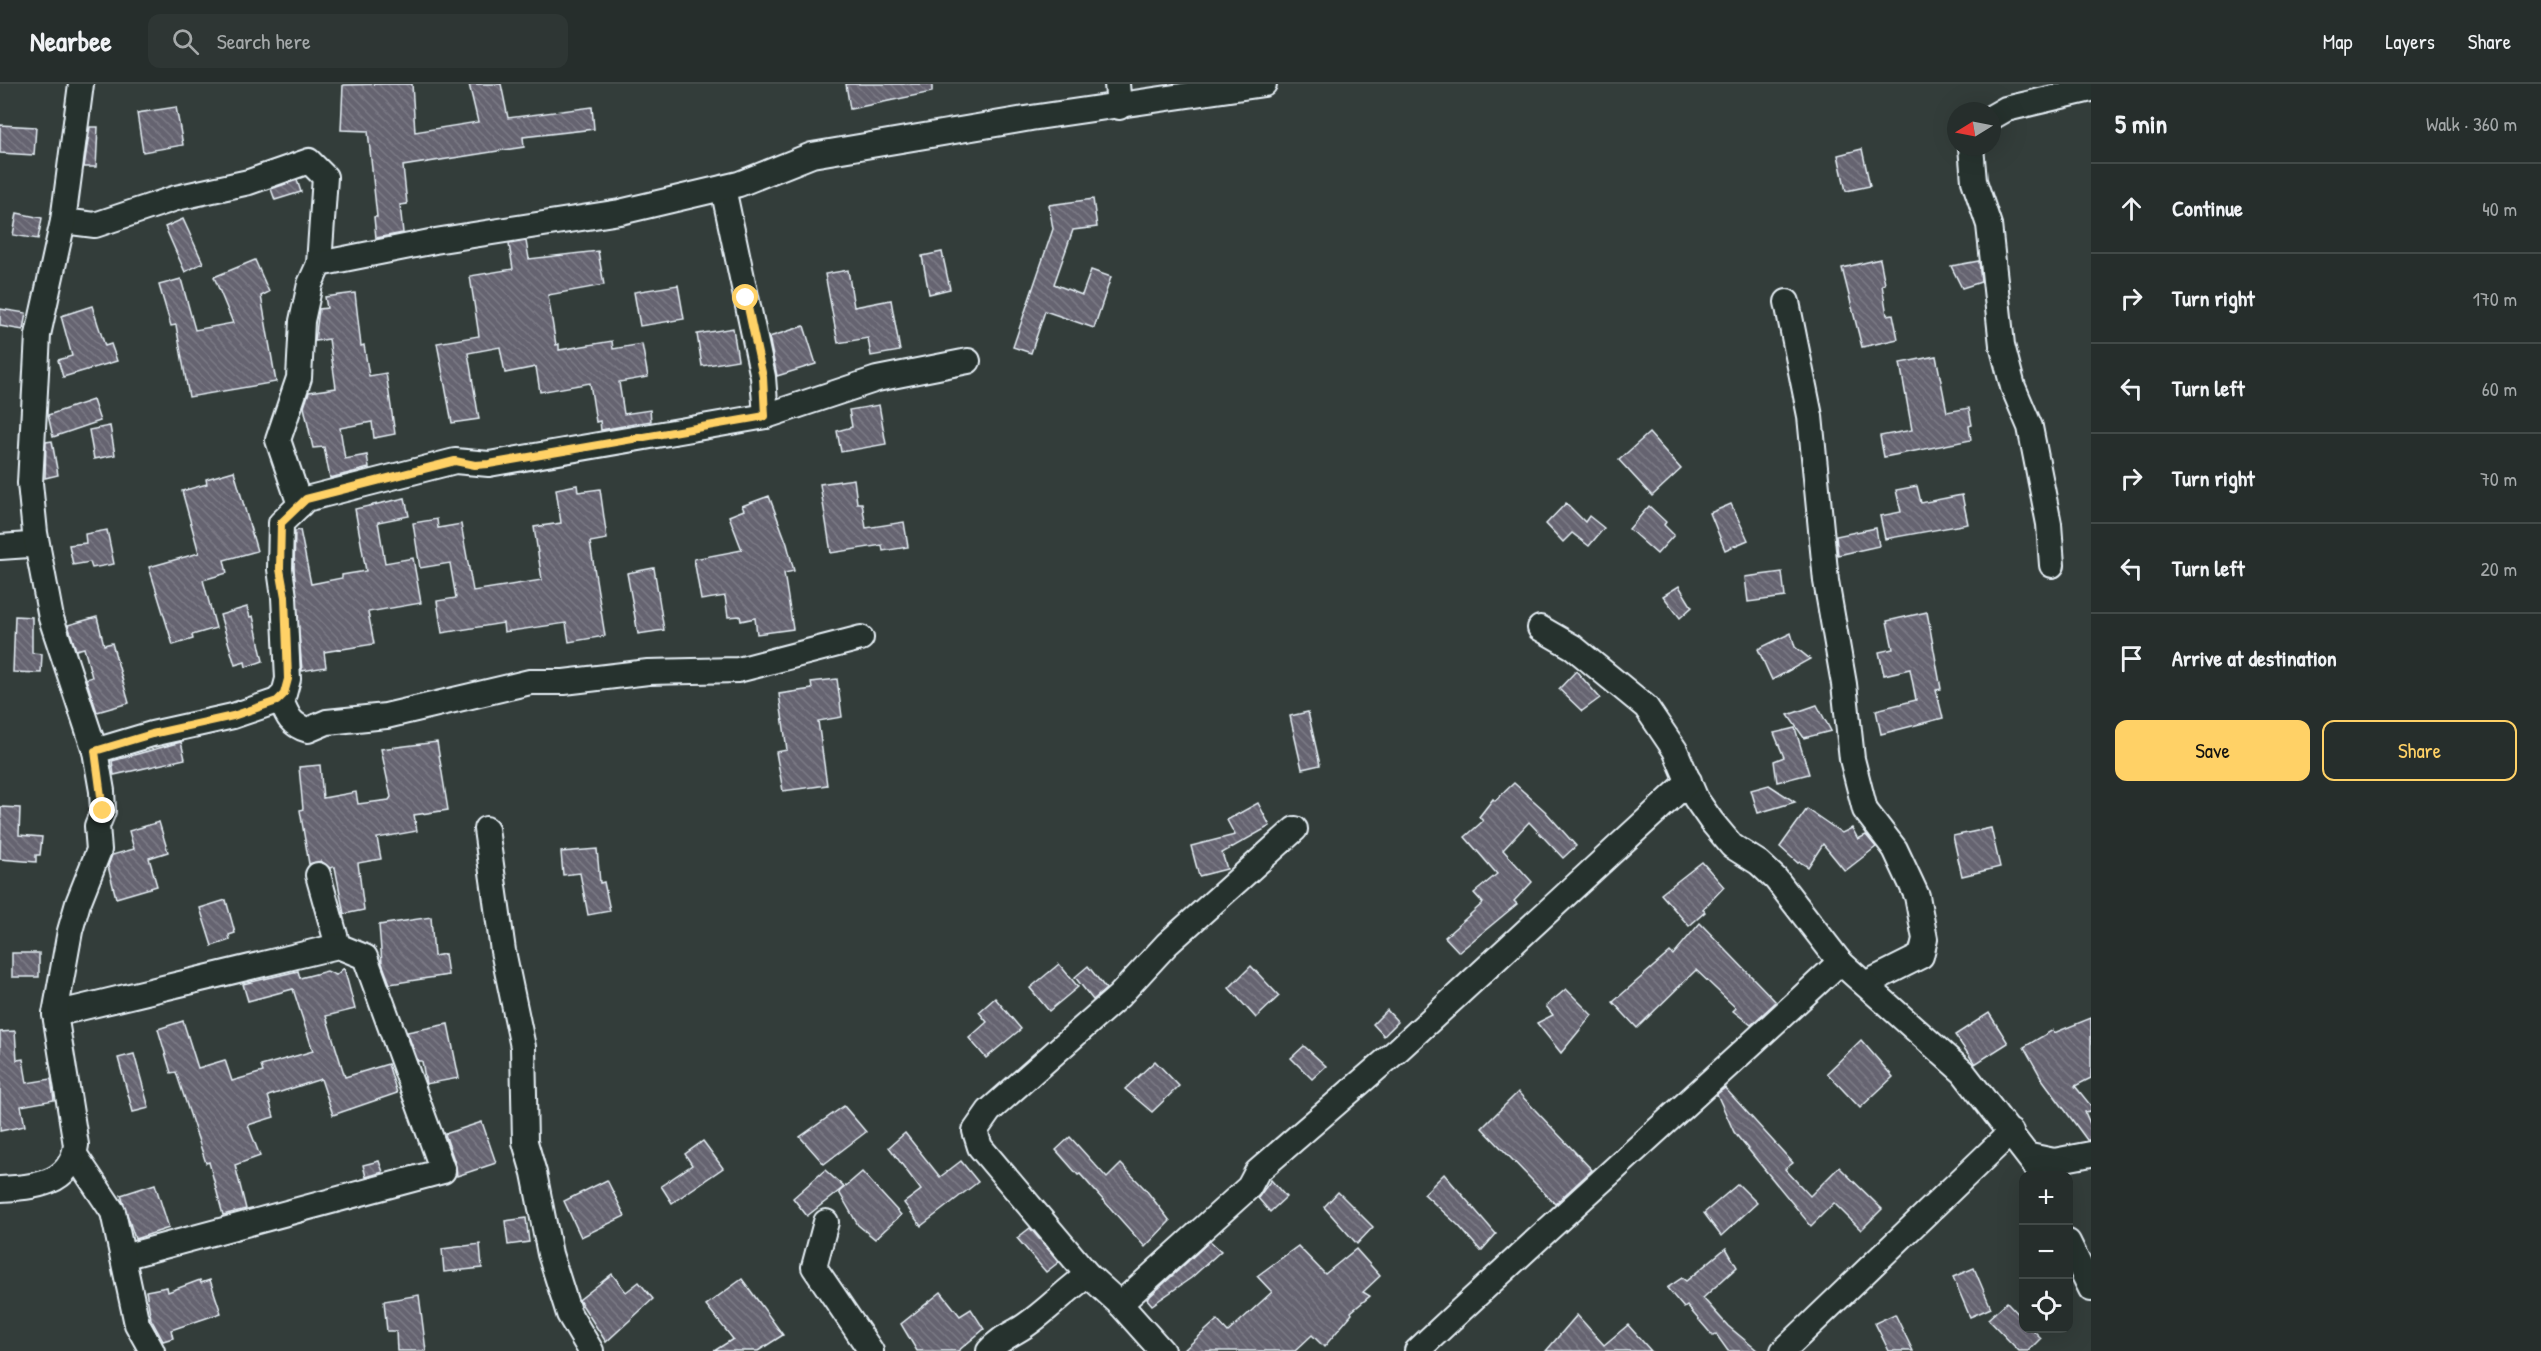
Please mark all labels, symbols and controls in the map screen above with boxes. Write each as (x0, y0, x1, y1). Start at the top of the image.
search box (148, 14, 568, 68)
text: Nearbee (30, 22, 112, 60)
icon: search (169, 25, 202, 58)
text: Search here (217, 26, 311, 56)
text: Map (2323, 27, 2352, 56)
text: Layers (2385, 27, 2435, 56)
text: Share (2468, 27, 2511, 56)
north arrow (1947, 102, 2001, 156)
text: 5 min (2115, 106, 2167, 141)
text: Walk · 360 m (2426, 110, 2517, 137)
icon: ahead (2115, 192, 2148, 225)
text: Continue (2172, 193, 2243, 223)
text: 40 m (2482, 195, 2517, 222)
icon: right (2115, 282, 2148, 315)
text: Turn right (2172, 283, 2255, 313)
route start (732, 284, 758, 310)
text: 170 m (2473, 285, 2517, 312)
icon: left (2115, 372, 2148, 405)
text: Turn left (2172, 373, 2245, 403)
text: 60 m (2482, 375, 2517, 402)
icon: right (2115, 462, 2148, 495)
text: Turn right (2172, 463, 2255, 493)
text: 70 m (2480, 465, 2517, 492)
icon: left (2115, 552, 2148, 585)
text: Turn left (2172, 553, 2245, 583)
text: 20 m (2480, 555, 2517, 582)
icon: arrive (2115, 642, 2148, 675)
text: Arrive at destination (2172, 643, 2337, 673)
button: Save (2115, 720, 2310, 781)
button: Share (2322, 720, 2517, 781)
route end (89, 797, 115, 823)
map controls (2019, 1171, 2073, 1333)
button: + (2019, 1171, 2073, 1225)
button: − (2019, 1225, 2073, 1279)
button: locate (2019, 1279, 2073, 1333)

